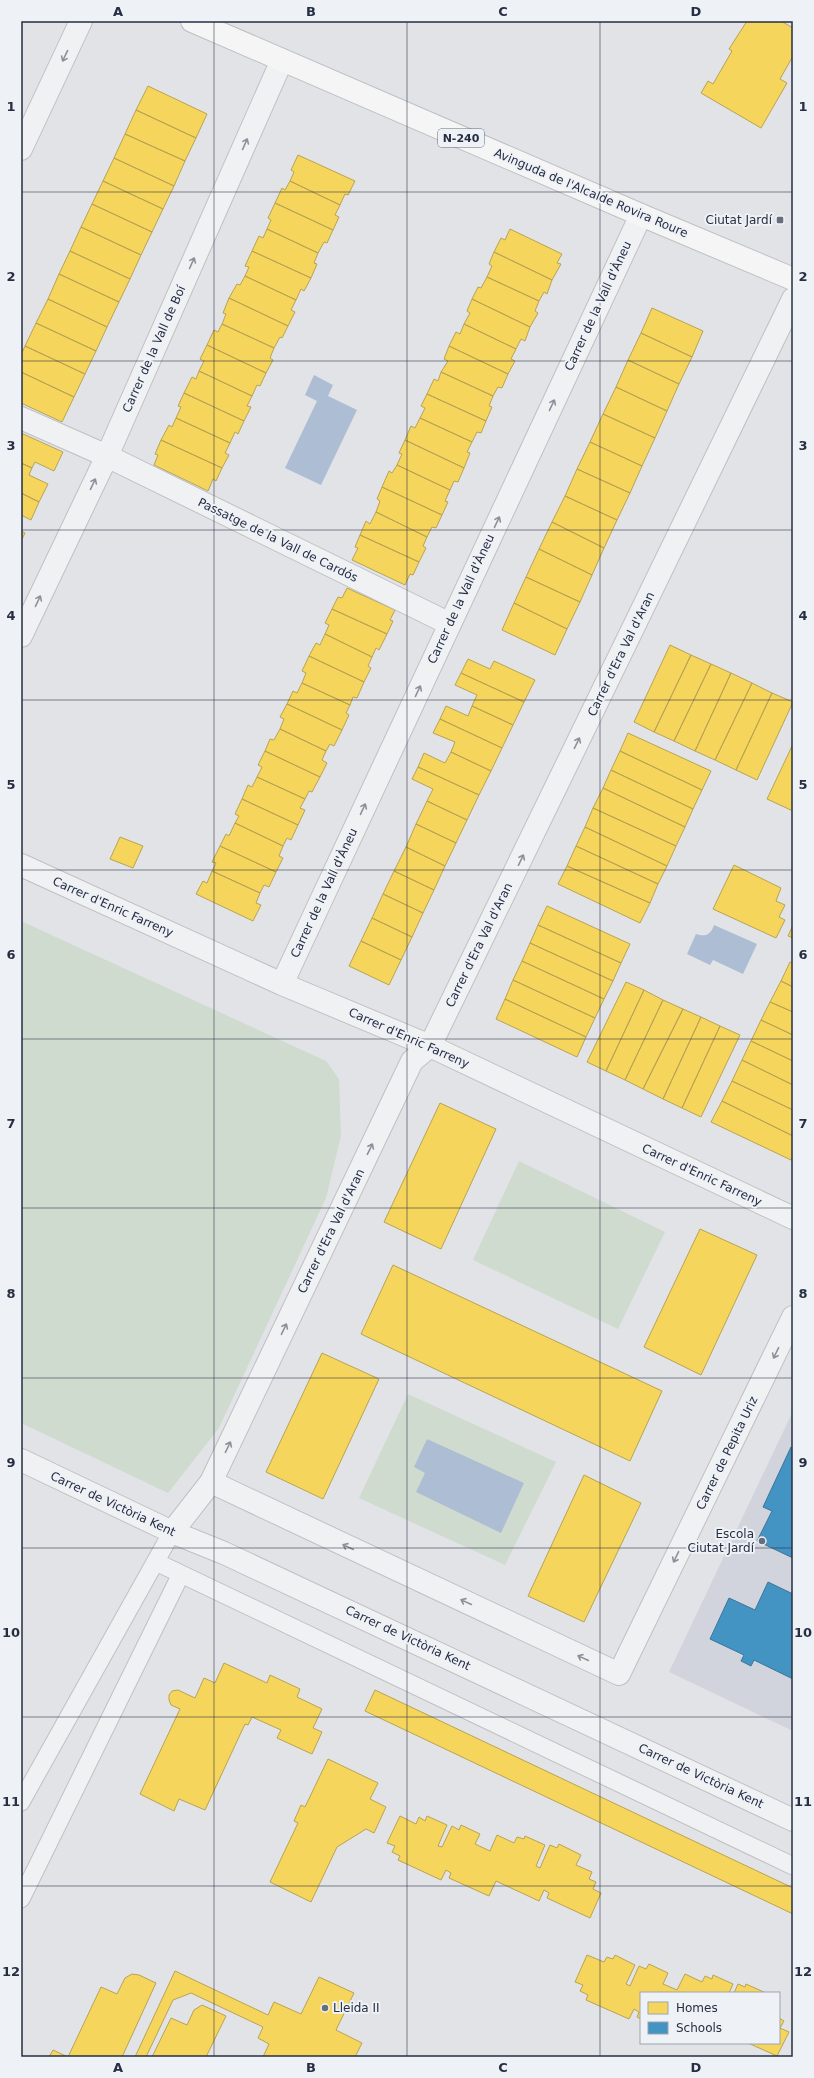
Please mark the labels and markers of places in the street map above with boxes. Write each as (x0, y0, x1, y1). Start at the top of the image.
place label: Ciutat Jardí (706, 213, 773, 227)
marker: Ciutat Jardí (775, 215, 785, 225)
place label: Escola Ciutat Jardí (688, 1527, 755, 1555)
marker: Escola Ciutat Jardí (757, 1536, 767, 1546)
place label: Lleida II (333, 2001, 380, 2015)
marker: Lleida II (320, 2003, 330, 2013)

